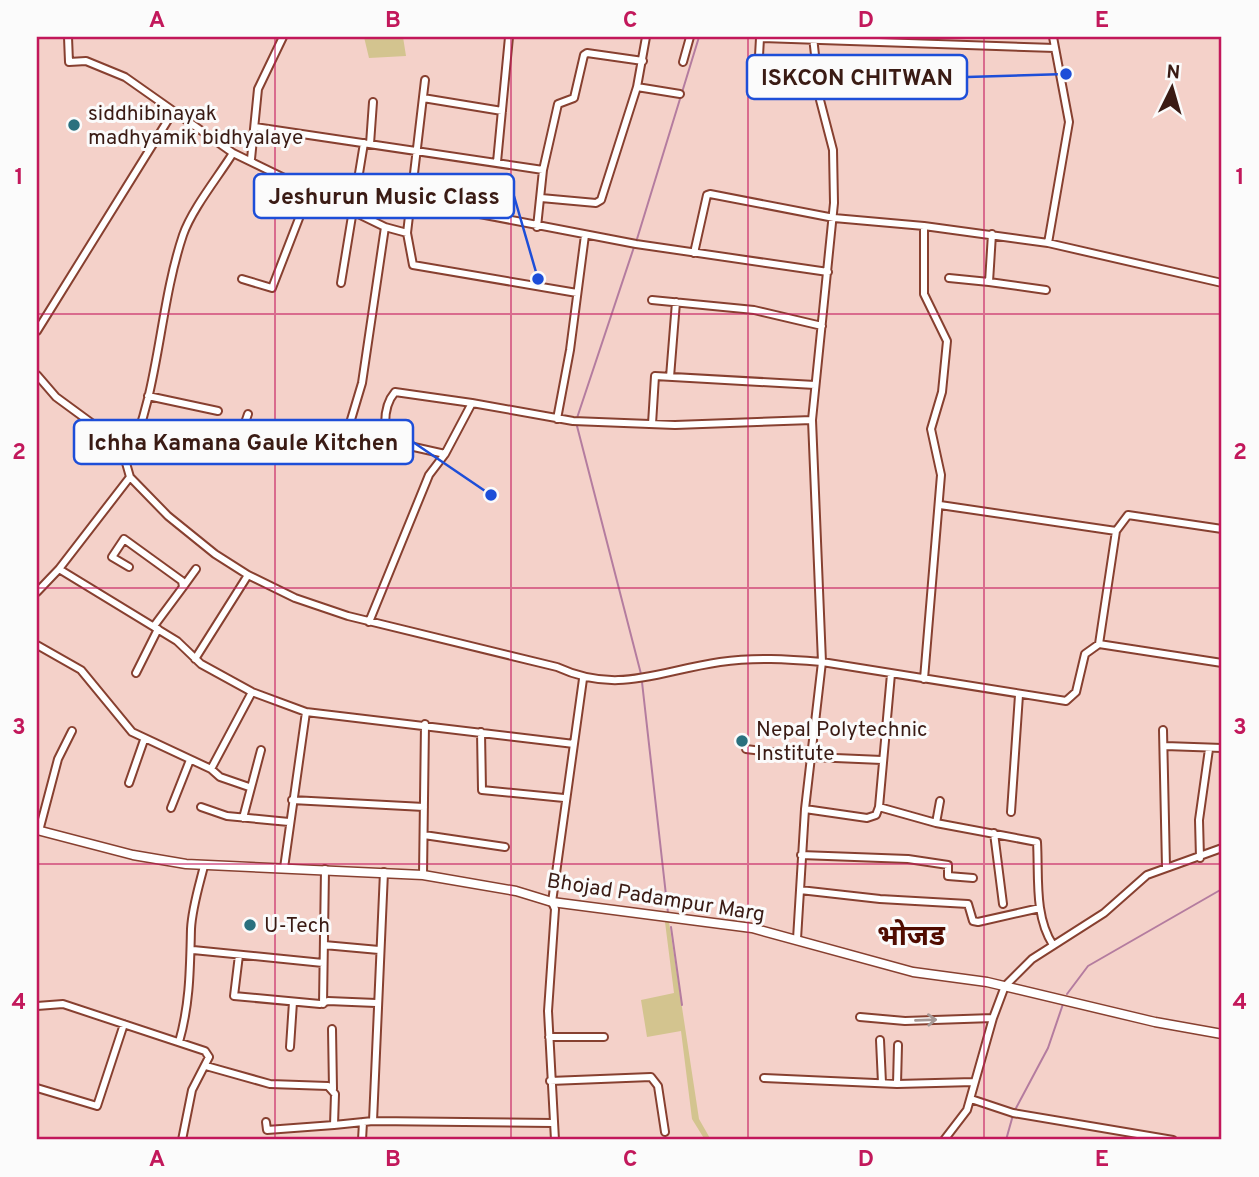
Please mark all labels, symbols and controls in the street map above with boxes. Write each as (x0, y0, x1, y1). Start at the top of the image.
text: A (149, 7, 165, 36)
text: B (385, 7, 401, 36)
text: C (623, 7, 637, 36)
text: D (858, 7, 874, 36)
text: E (1095, 7, 1109, 36)
north arrow (1136, 52, 1206, 122)
callout: ISKCON CHITWAN (747, 55, 967, 99)
text: N (1165, 61, 1181, 86)
text: ISKCON CHITWAN (761, 65, 953, 94)
place label: siddhibinayak madhyamik bidhyalaye (88, 101, 303, 152)
marker: siddhibinayak madhyamik bidhyalaye (66, 117, 82, 133)
text: 1 (14, 164, 24, 193)
text: 1 (1235, 164, 1245, 193)
callout: Jeshurun Music Class (254, 174, 514, 218)
text: Jeshurun Music Class (268, 184, 500, 213)
callout: Ichha Kamana Gaule Kitchen (74, 420, 413, 464)
text: Ichha Kamana Gaule Kitchen (88, 430, 398, 459)
text: 2 (12, 439, 26, 468)
text: 2 (1233, 439, 1247, 468)
text: 3 (12, 714, 26, 743)
text: 3 (1233, 714, 1247, 743)
place label: Nepal Polytechnic Institute (756, 717, 928, 768)
marker: Nepal Polytechnic Institute (734, 733, 750, 749)
street label: Bhojad Padampur Marg (545, 868, 767, 929)
place label: U-Tech (264, 913, 330, 940)
marker: U-Tech (242, 917, 258, 933)
district label: भोजड (877, 919, 946, 956)
text: 4 (12, 989, 26, 1018)
text: 4 (1233, 989, 1247, 1018)
one-way arrow (914, 1014, 937, 1027)
text: A (149, 1146, 165, 1175)
text: B (385, 1146, 401, 1175)
text: C (623, 1146, 637, 1175)
text: D (858, 1146, 874, 1175)
text: E (1095, 1146, 1109, 1175)

